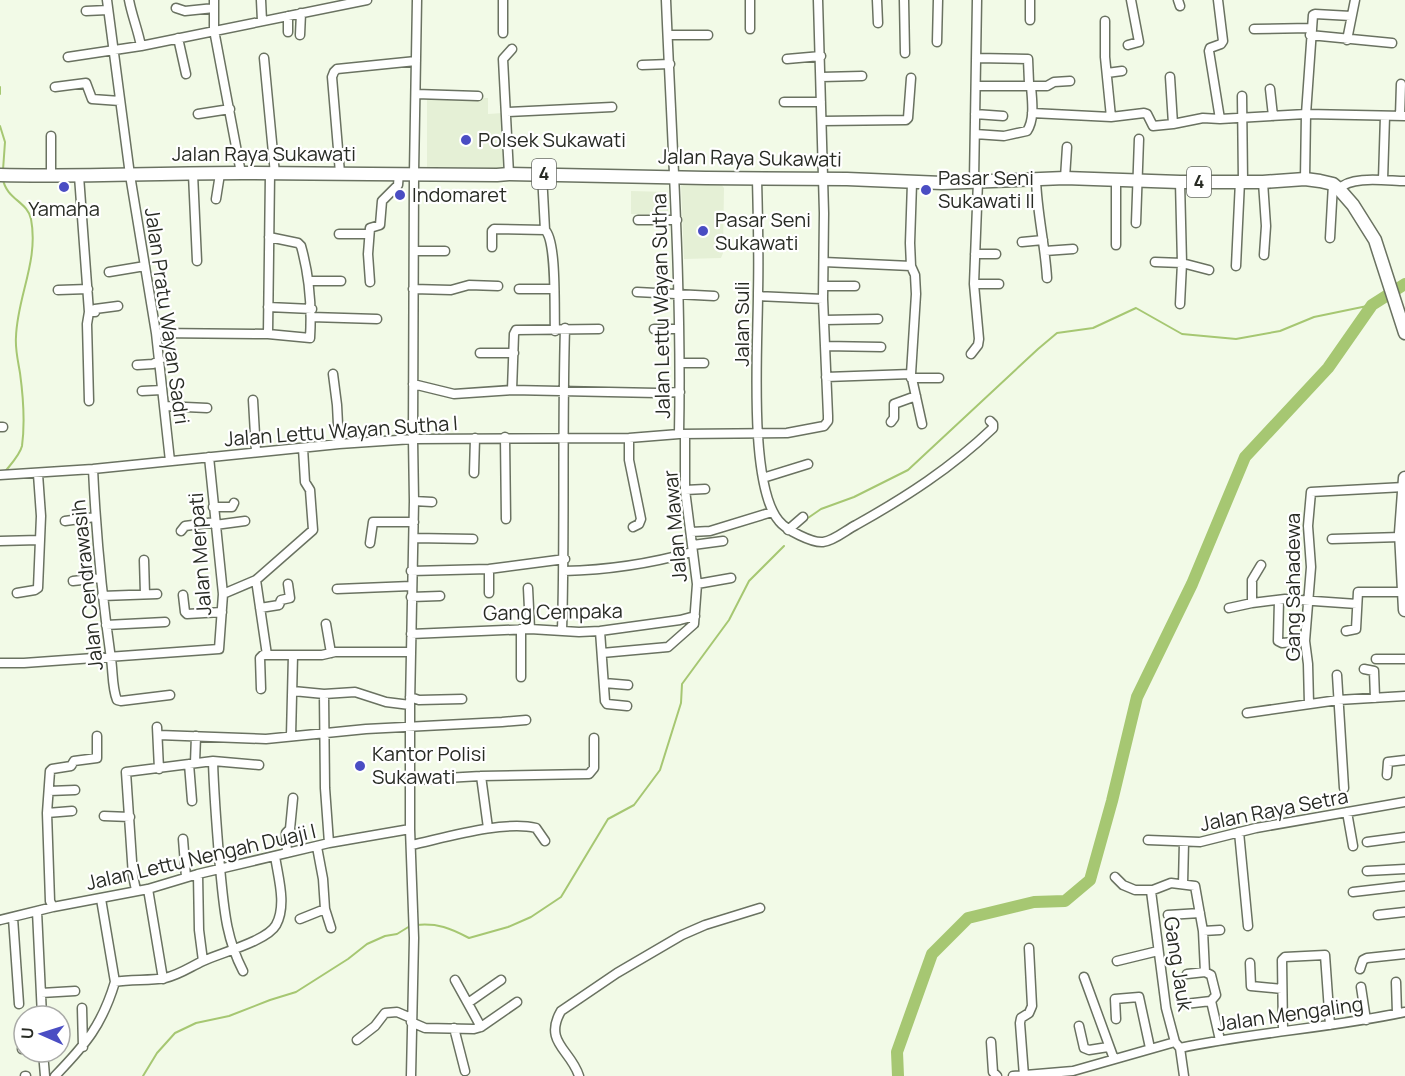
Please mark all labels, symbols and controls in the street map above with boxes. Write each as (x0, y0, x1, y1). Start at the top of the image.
place label: Polsek Sukawati (478, 126, 626, 153)
marker: Polsek Sukawati (459, 133, 473, 147)
street label: Jalan Raya Sukawati (172, 140, 356, 167)
street label: Jalan Raya Sukawati (658, 142, 842, 173)
road number: 4 (532, 159, 556, 189)
place label: Pasar Seni Sukawati II (938, 164, 1035, 214)
road number: 4 (1187, 167, 1211, 197)
marker: Yamaha (57, 180, 71, 194)
place label: Indomaret (412, 181, 507, 208)
marker: Pasar Seni Sukawati II (919, 183, 933, 197)
marker: Indomaret (393, 188, 407, 202)
street label: Jalan Lettu Wayan Sutha (645, 193, 676, 419)
place label: Yamaha (28, 195, 100, 222)
street label: Jalan Pratu Wayan Sadri (139, 206, 196, 426)
place label: Pasar Seni Sukawati (715, 206, 811, 256)
marker: Pasar Seni Sukawati (696, 224, 710, 238)
street label: Jalan Suli (728, 281, 755, 367)
street label: Jalan Lettu Wayan Sutha I (223, 409, 459, 452)
street label: Jalan Mawar (656, 469, 693, 583)
street label: Jalan Merpati (182, 492, 217, 617)
street label: Jalan Cendrawasih (64, 498, 109, 672)
street label: Gang Sahadewa (1279, 513, 1306, 661)
street label: Gang Cempaka (483, 597, 623, 626)
place label: Kantor Polisi Sukawati (372, 740, 486, 790)
marker: Kantor Polisi Sukawati (353, 759, 367, 773)
street label: Jalan Raya Setra (1198, 782, 1350, 837)
street label: Jalan Lettu Nengah Duaji I (83, 817, 319, 896)
street label: Gang Jauk (1158, 915, 1199, 1014)
street label: Jalan Mengaling (1215, 990, 1365, 1037)
north arrow (12, 1004, 72, 1064)
text: U (16, 1027, 38, 1040)

